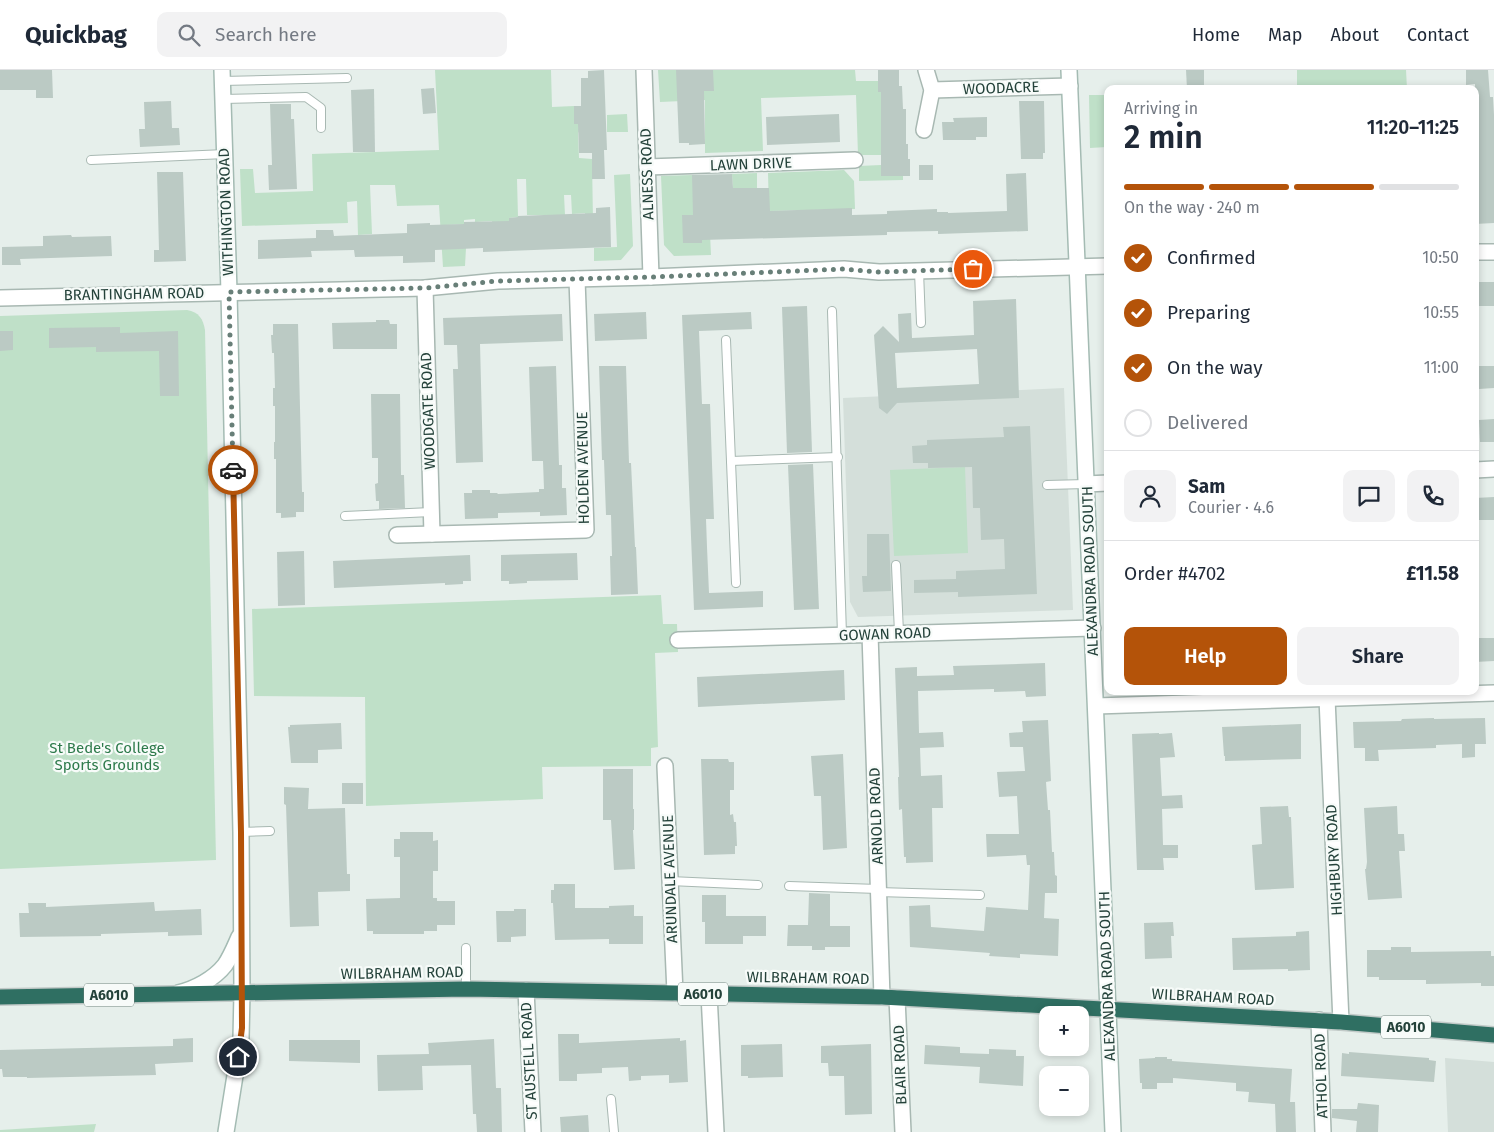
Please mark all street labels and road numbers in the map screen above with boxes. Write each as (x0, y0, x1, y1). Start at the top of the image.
street label: WOODACRE (962, 78, 1040, 98)
street label: ALNESS ROAD (636, 128, 658, 220)
street label: WITHINGTON ROAD (215, 148, 237, 276)
street label: LAWN DRIVE (710, 154, 792, 174)
street label: BRANTINGHAM ROAD (63, 284, 205, 304)
street label: WOODGATE ROAD (417, 352, 439, 470)
street label: HOLDEN AVENUE (573, 411, 593, 525)
street label: ALEXANDRA ROAD SOUTH (1078, 486, 1102, 656)
street label: GOWAN ROAD (838, 623, 932, 645)
street label: ARNOLD ROAD (865, 767, 887, 865)
street label: HIGHBURY ROAD (1322, 804, 1346, 916)
street label: ARUNDALE AVENUE (659, 815, 681, 943)
street label: ALEXANDRA ROAD SOUTH (1095, 891, 1119, 1061)
street label: WILBRAHAM ROAD (340, 963, 464, 983)
street label: WILBRAHAM ROAD (746, 968, 870, 988)
road number: A6010 (678, 982, 728, 1006)
road number: A6010 (84, 984, 134, 1006)
street label: WILBRAHAM ROAD (1151, 985, 1275, 1009)
street label: ST AUSTELL ROAD (517, 1002, 541, 1120)
road number: A6010 (1381, 1016, 1431, 1039)
street label: BLAIR ROAD (890, 1025, 910, 1105)
street label: ATHOL ROAD (1311, 1033, 1331, 1119)

